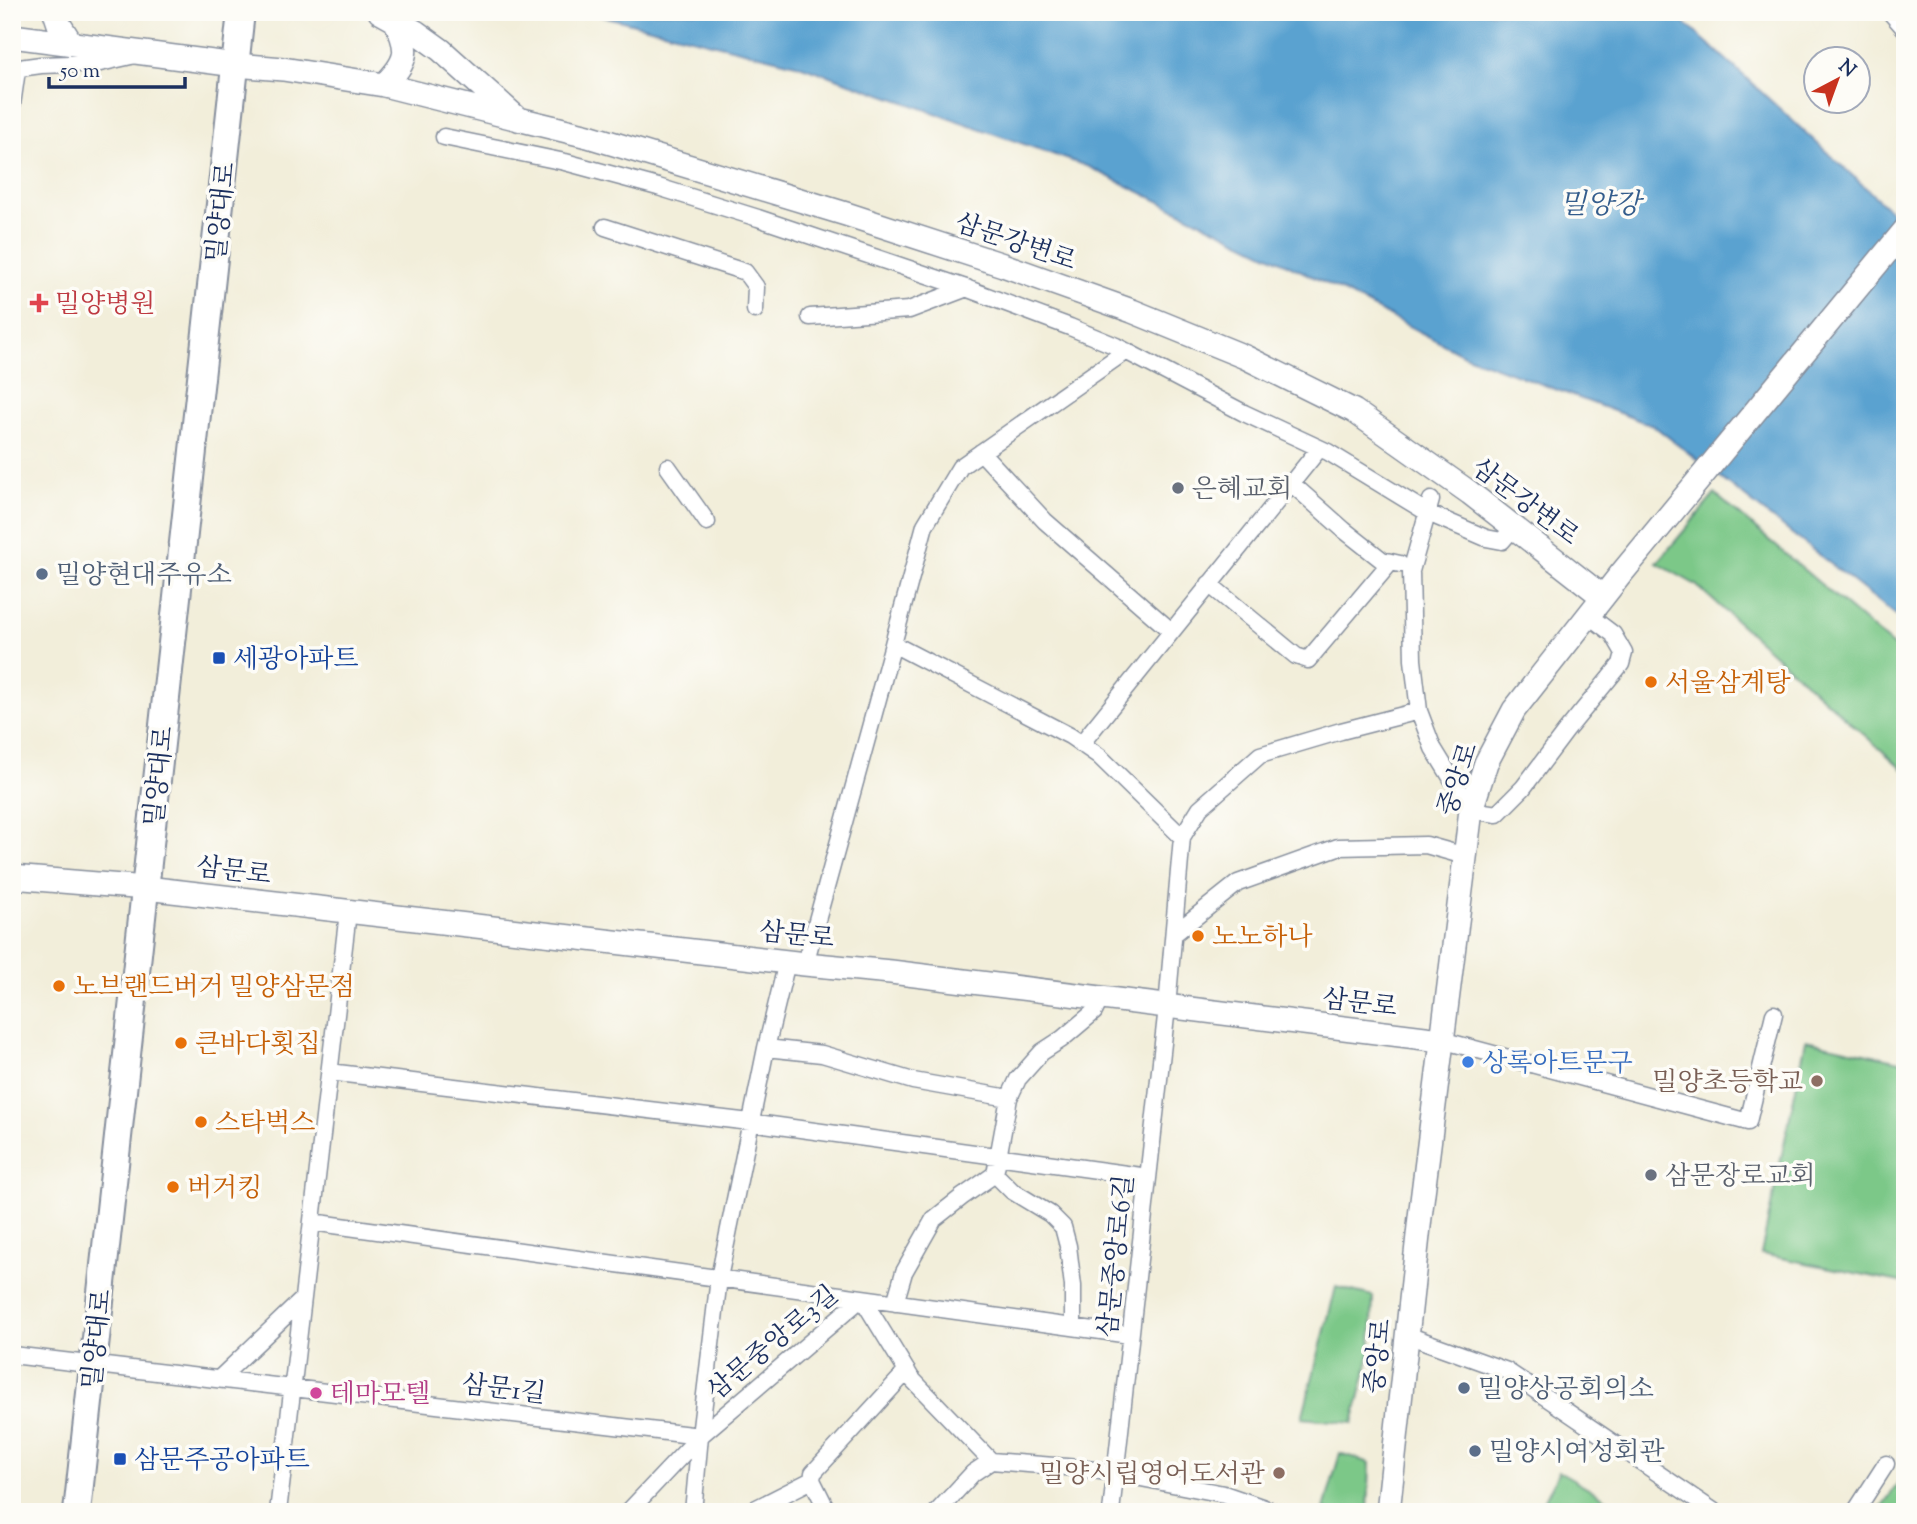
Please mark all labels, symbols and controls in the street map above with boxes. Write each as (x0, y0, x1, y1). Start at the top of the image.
scale bar (49, 46, 186, 90)
north arrow (1801, 46, 1871, 116)
text: N (1832, 54, 1861, 84)
text: 50 m (59, 57, 100, 87)
street label: 밀양대로 (199, 160, 246, 264)
water label: 밀양강 (1559, 186, 1645, 226)
street label: 삼문강변로 (950, 205, 1081, 281)
place label: 밀양병원 (55, 287, 155, 324)
marker: 밀양병원 (29, 293, 49, 313)
street label: 삼문강변로 (1463, 450, 1586, 556)
place label: 은혜교회 (1192, 472, 1292, 509)
marker: 은혜교회 (1170, 480, 1186, 496)
place label: 밀양현대주유소 (56, 558, 232, 595)
marker: 밀양현대주유소 (34, 566, 50, 582)
place label: 세광아파트 (233, 642, 359, 679)
marker: 세광아파트 (211, 650, 227, 666)
place label: 서울삼계탕 (1665, 666, 1791, 703)
marker: 서울삼계탕 (1643, 674, 1659, 690)
street label: 밀양대로 (137, 724, 184, 828)
street label: 중앙로 (1430, 738, 1489, 821)
street label: 삼문로 (194, 850, 273, 895)
street label: 삼문로 (757, 914, 836, 959)
place label: 노노하나 (1212, 920, 1313, 957)
marker: 노노하나 (1190, 928, 1206, 944)
place label: 노브랜드버거 밀양삼문점 (73, 970, 355, 1007)
marker: 노브랜드버거 밀양삼문점 (51, 978, 67, 994)
street label: 삼문로 (1320, 982, 1399, 1027)
place label: 큰바다횟집 (195, 1027, 321, 1064)
marker: 큰바다횟집 (173, 1035, 189, 1051)
place label: 상록아트문구 (1482, 1046, 1633, 1083)
marker: 상록아트문구 (1460, 1054, 1476, 1070)
place label: 밀양초등학교 (1652, 1065, 1803, 1102)
marker: 밀양초등학교 (1809, 1073, 1825, 1089)
place label: 스타벅스 (215, 1106, 315, 1143)
marker: 스타벅스 (193, 1114, 209, 1130)
place label: 삼문장로교회 (1665, 1159, 1816, 1196)
marker: 삼문장로교회 (1643, 1167, 1659, 1183)
place label: 버거킹 (187, 1171, 262, 1208)
street label: 삼문중앙로6길 (1091, 1173, 1144, 1340)
marker: 버거킹 (165, 1179, 181, 1195)
street label: 삼문중앙로3길 (700, 1278, 847, 1410)
street label: 밀양대로 (75, 1287, 122, 1391)
street label: 중앙로 (1357, 1317, 1402, 1396)
street label: 삼문1길 (460, 1367, 548, 1414)
place label: 밀양상공회의소 (1478, 1372, 1654, 1409)
place label: 테마모텔 (330, 1377, 430, 1414)
marker: 밀양상공회의소 (1456, 1380, 1472, 1396)
marker: 테마모텔 (308, 1385, 324, 1401)
place label: 밀양시여성회관 (1489, 1435, 1665, 1472)
place label: 삼문주공아파트 (134, 1443, 310, 1480)
marker: 밀양시여성회관 (1467, 1443, 1483, 1459)
marker: 삼문주공아파트 (112, 1451, 128, 1467)
place label: 밀양시립영어도서관 (1039, 1457, 1265, 1494)
marker: 밀양시립영어도서관 (1271, 1465, 1287, 1481)

